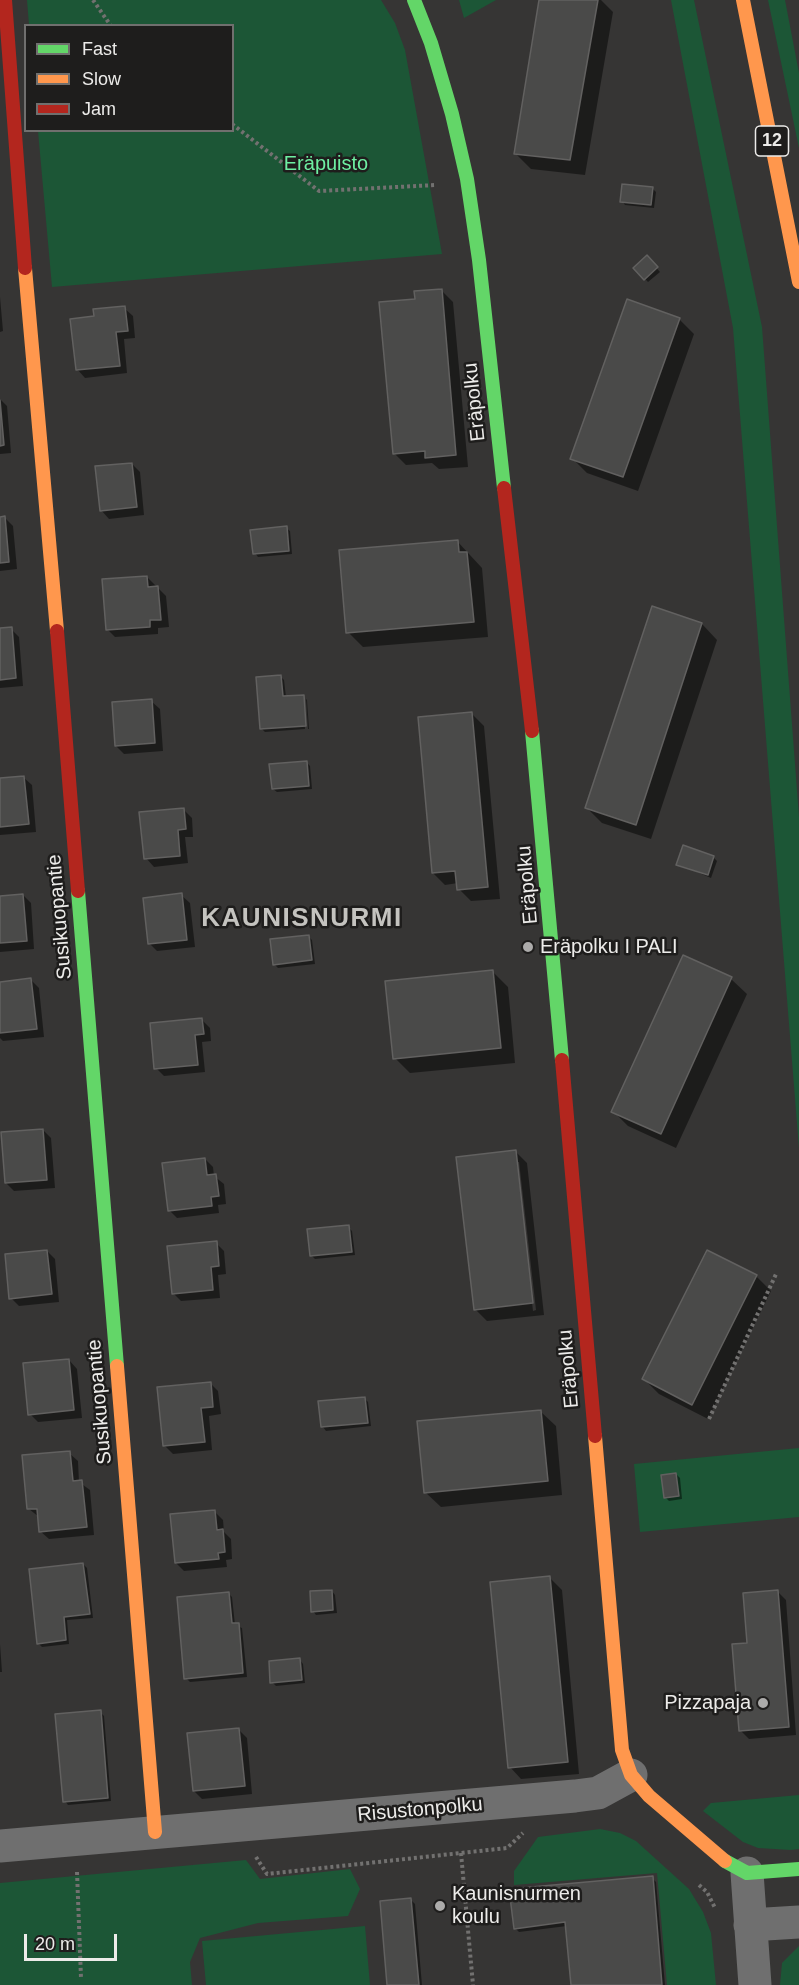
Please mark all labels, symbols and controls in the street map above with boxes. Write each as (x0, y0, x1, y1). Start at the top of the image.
legend (24, 24, 234, 132)
text: Fast (82, 39, 117, 59)
text: Slow (82, 69, 121, 89)
text: Jam (82, 99, 116, 119)
road number: 12 (756, 126, 788, 156)
park label: Eräpuisto (284, 152, 368, 176)
street label: Eräpolku (459, 361, 491, 443)
street label: Eräpolku (513, 845, 543, 925)
street label: Susikuopantie (43, 853, 77, 981)
district label: KAUNISNURMI (201, 903, 403, 935)
place label: Eräpolku I PALI (540, 935, 677, 959)
marker: Eräpolku I PALI (521, 940, 535, 954)
street label: Eräpolku (554, 1329, 584, 1409)
street label: Susikuopantie (83, 1338, 117, 1466)
place label: Pizzapaja (664, 1691, 751, 1715)
marker: Pizzapaja (756, 1696, 770, 1710)
street label: Risustonpolku (356, 1793, 484, 1827)
place label: Kaunisnurmen koulu (452, 1882, 581, 1929)
marker: Kaunisnurmen koulu (433, 1899, 447, 1913)
scale bar (27, 1922, 120, 1960)
text: 20 m (35, 1934, 75, 1954)

